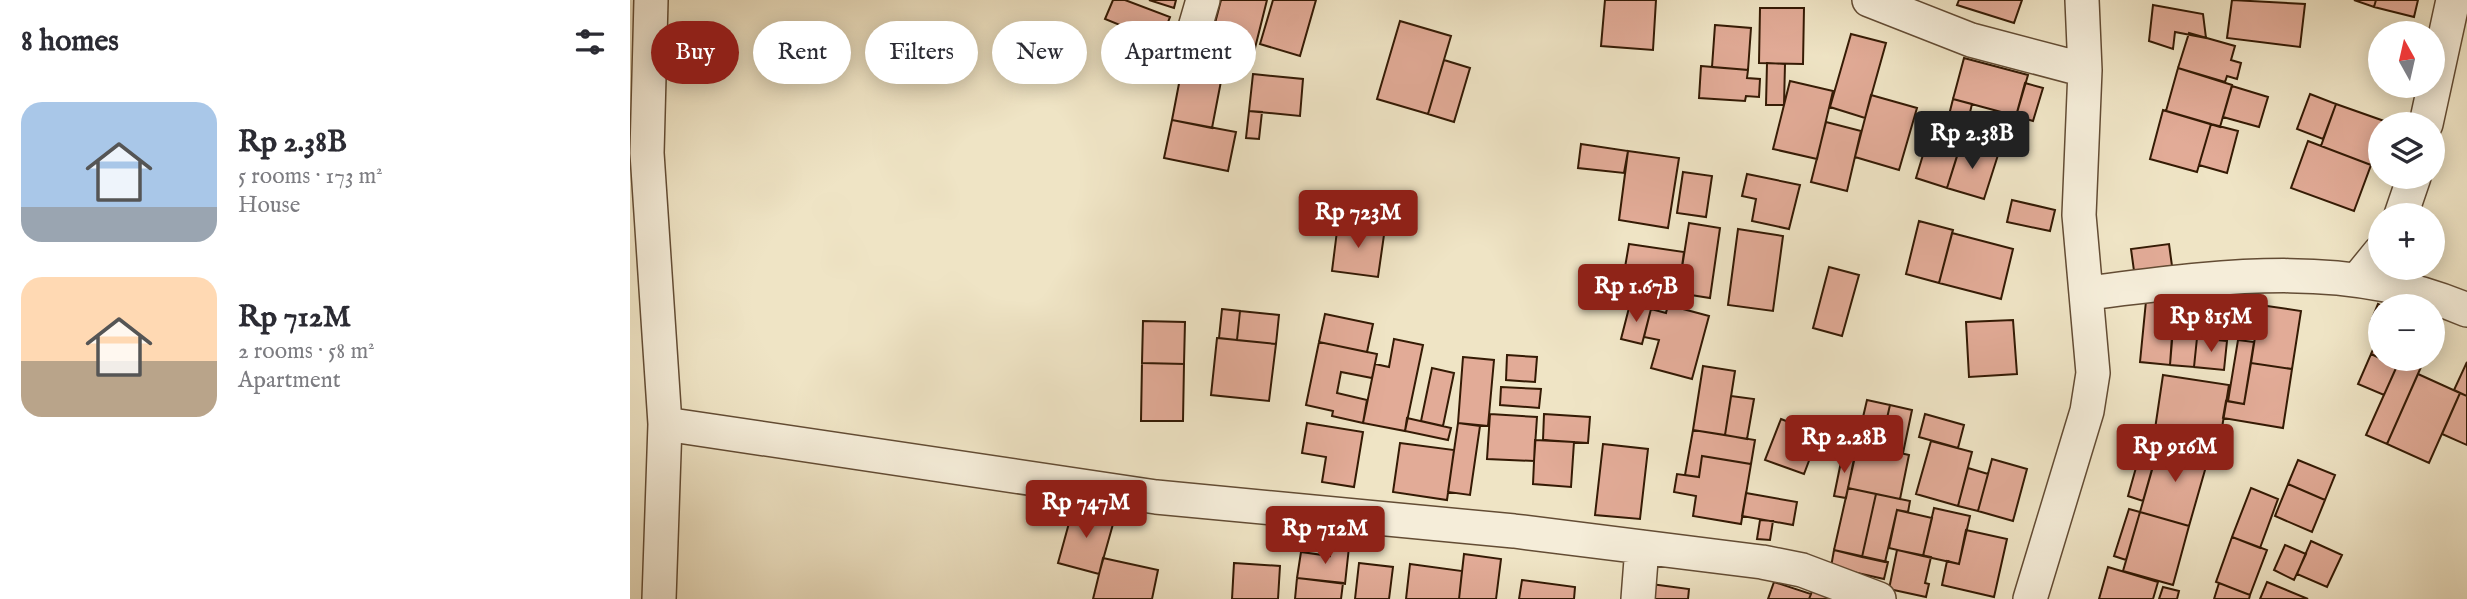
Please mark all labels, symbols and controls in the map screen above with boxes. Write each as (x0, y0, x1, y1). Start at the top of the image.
chip: Buy (651, 21, 739, 84)
chip: Rent (753, 21, 851, 84)
chip: Filters (865, 21, 978, 84)
chip: New (992, 21, 1087, 84)
chip: Apartment (1101, 21, 1256, 84)
north arrow (2368, 21, 2445, 98)
map controls (2368, 21, 2445, 371)
text: 8 homes (21, 23, 119, 61)
icon: filters (571, 23, 609, 61)
pin: Rp 2.38B (1900, 111, 2044, 171)
button: layers (2368, 112, 2445, 189)
text: Rp 2.38B (1930, 119, 2014, 148)
text: Rp 2.38B (238, 124, 347, 162)
icon: home (77, 130, 161, 214)
text: 5 rooms · 173 m² (238, 162, 383, 191)
pin: Rp 723M (1293, 190, 1423, 250)
text: House (238, 191, 300, 220)
text: Rp 723M (1315, 198, 1401, 227)
button: + (2368, 203, 2445, 280)
pin: Rp 1.67B (1564, 264, 1708, 324)
text: Rp 1.67B (1594, 272, 1678, 301)
pin: Rp 815M (2146, 294, 2276, 354)
button: − (2368, 294, 2445, 371)
text: Rp 712M (238, 299, 351, 337)
text: Rp 815M (2170, 302, 2252, 331)
icon: home (77, 305, 161, 389)
text: 2 rooms · 58 m² (238, 337, 375, 366)
text: Apartment (238, 366, 341, 395)
pin: Rp 2.28B (1772, 416, 1916, 475)
text: Rp 2.28B (1801, 423, 1887, 452)
pin: Rp 916M (2110, 424, 2240, 484)
text: Rp 916M (2133, 432, 2217, 461)
pin: Rp 747M (1021, 480, 1151, 540)
text: Rp 747M (1042, 488, 1130, 517)
pin: Rp 712M (1260, 506, 1390, 566)
text: Rp 712M (1282, 514, 1368, 543)

